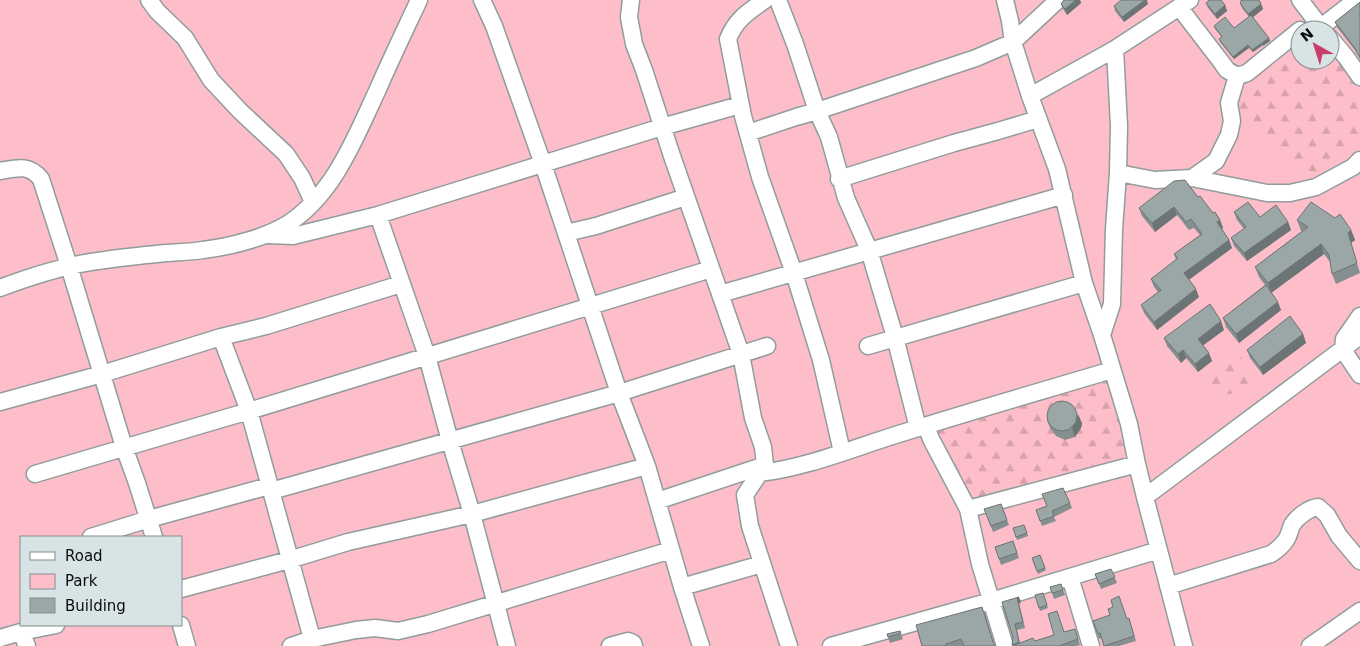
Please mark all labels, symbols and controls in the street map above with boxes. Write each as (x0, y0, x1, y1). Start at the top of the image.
north arrow (1290, 20, 1340, 70)
text: N (1297, 25, 1316, 45)
legend (20, 536, 182, 626)
text: Road (65, 547, 103, 565)
text: Park (65, 572, 98, 590)
text: Building (65, 597, 126, 615)

